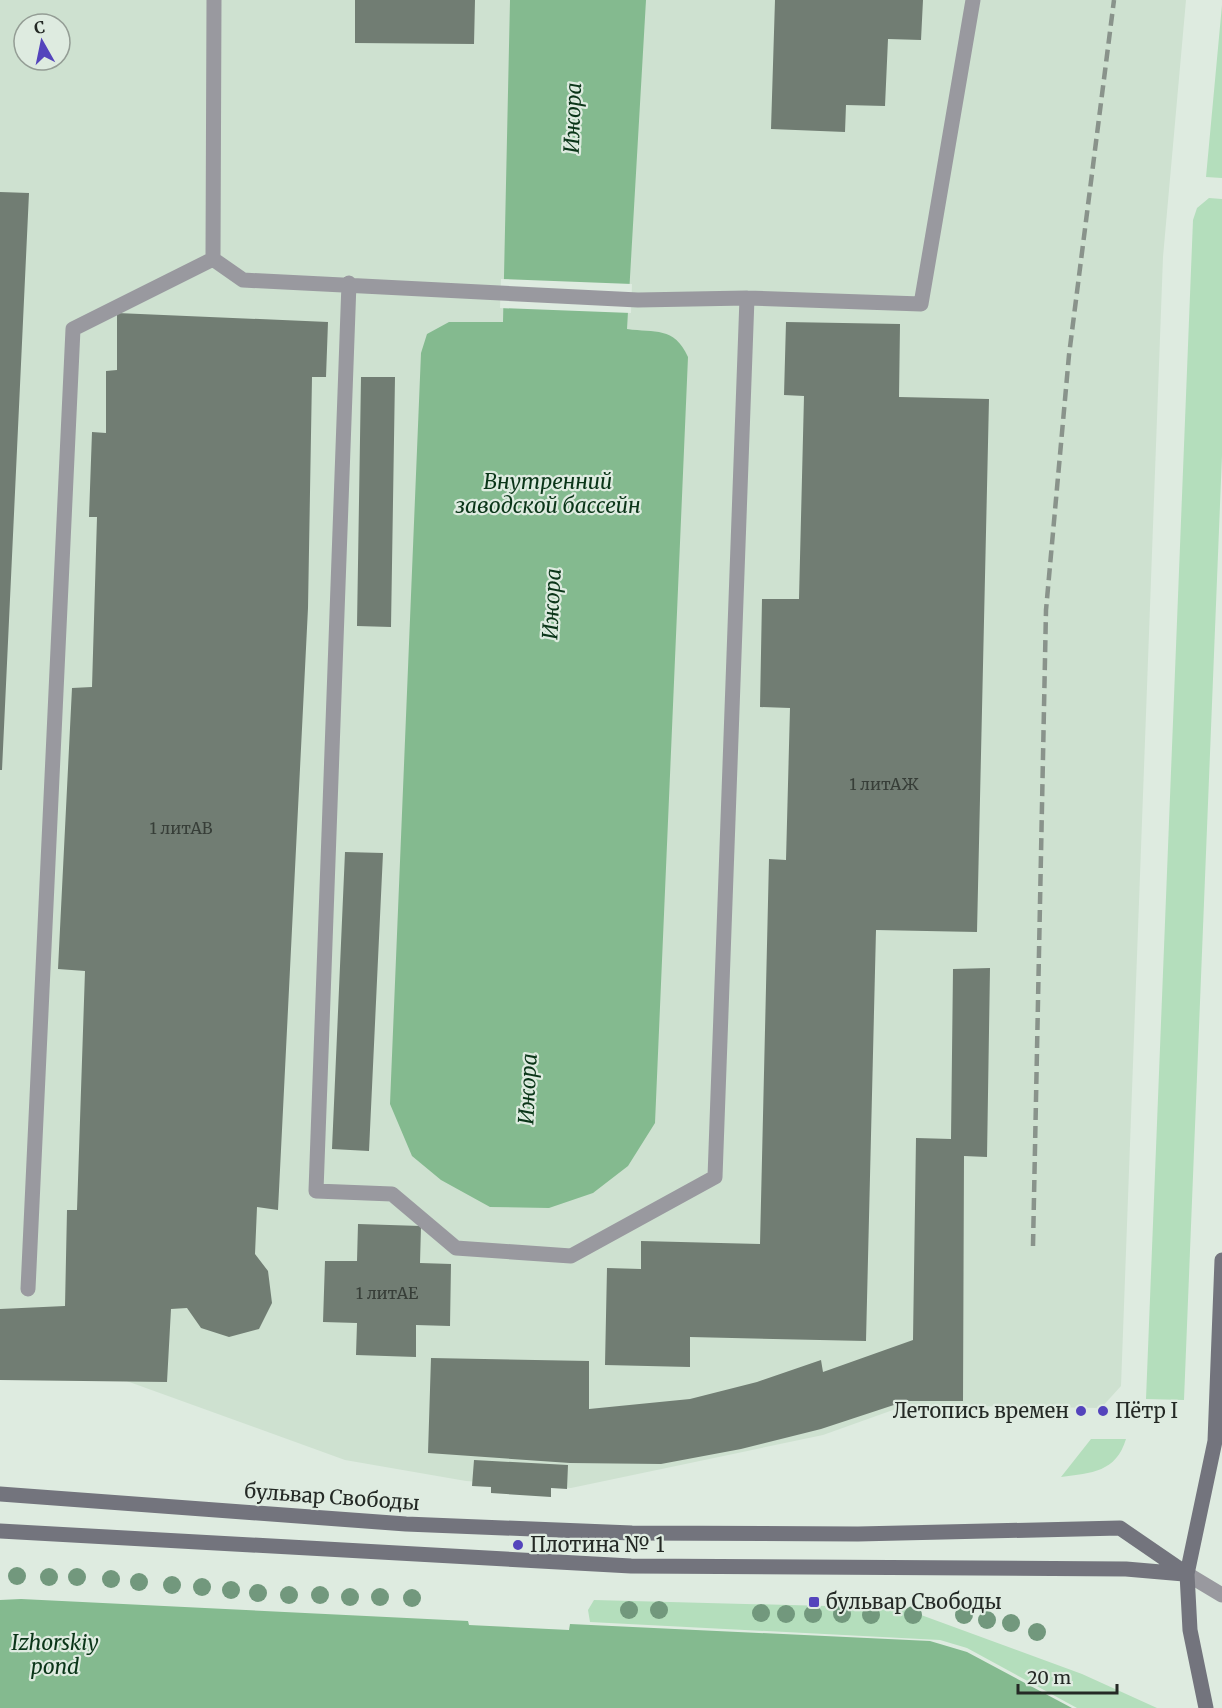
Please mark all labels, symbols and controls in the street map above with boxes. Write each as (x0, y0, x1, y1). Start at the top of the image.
north arrow (12, 12, 72, 72)
text: С (33, 16, 46, 38)
water label: Ижора (558, 82, 587, 154)
water label: Внутренний заводской бассейн (455, 468, 641, 519)
water label: Ижора (536, 568, 567, 640)
house number: 1 литАЖ (849, 774, 919, 794)
house number: 1 литАВ (150, 818, 213, 838)
water label: Ижора (512, 1053, 543, 1125)
house number: 1 литАЕ (356, 1283, 419, 1303)
place label: Летопись времен (893, 1398, 1069, 1423)
place label: Пётр I (1115, 1398, 1178, 1423)
marker: Летопись времен (1074, 1404, 1088, 1418)
marker: Пётр I (1096, 1404, 1110, 1418)
street label: бульвар Свободы (244, 1478, 421, 1515)
place label: Плотина № 1 (530, 1532, 665, 1557)
marker: Плотина № 1 (511, 1538, 525, 1552)
place label: бульвар Свободы (826, 1589, 1002, 1614)
marker: бульвар Свободы (807, 1595, 821, 1609)
water label: Izhorskiy pond (11, 1629, 99, 1680)
scale bar (1018, 1657, 1117, 1695)
text: 20 m (1027, 1666, 1071, 1689)

